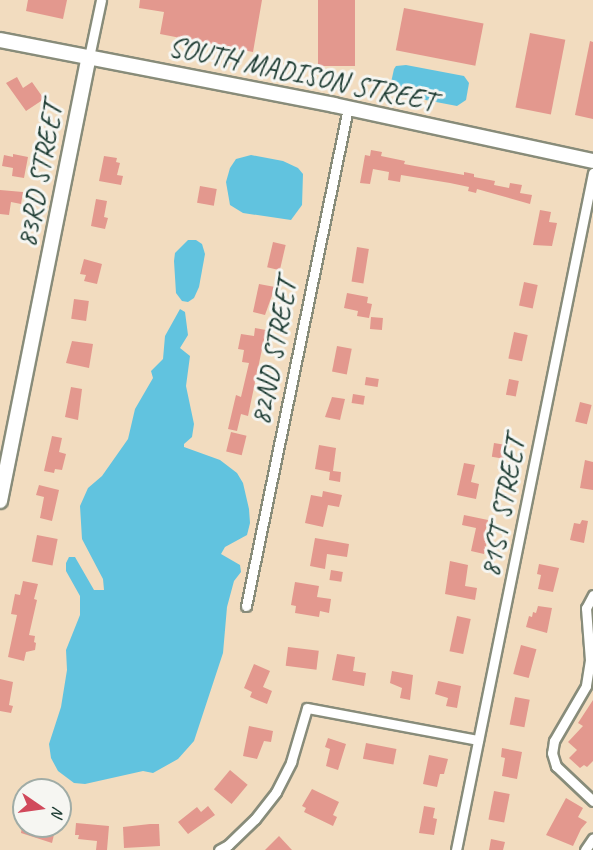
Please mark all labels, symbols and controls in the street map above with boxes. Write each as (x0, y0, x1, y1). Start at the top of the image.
street label: SOUTH MADISON STREET (165, 29, 439, 119)
street label: 83RD STREET (10, 100, 70, 250)
street label: 82ND STREET (243, 276, 305, 428)
street label: 81ST STREET (473, 434, 533, 580)
north arrow (12, 778, 72, 838)
text: N (47, 805, 68, 819)

